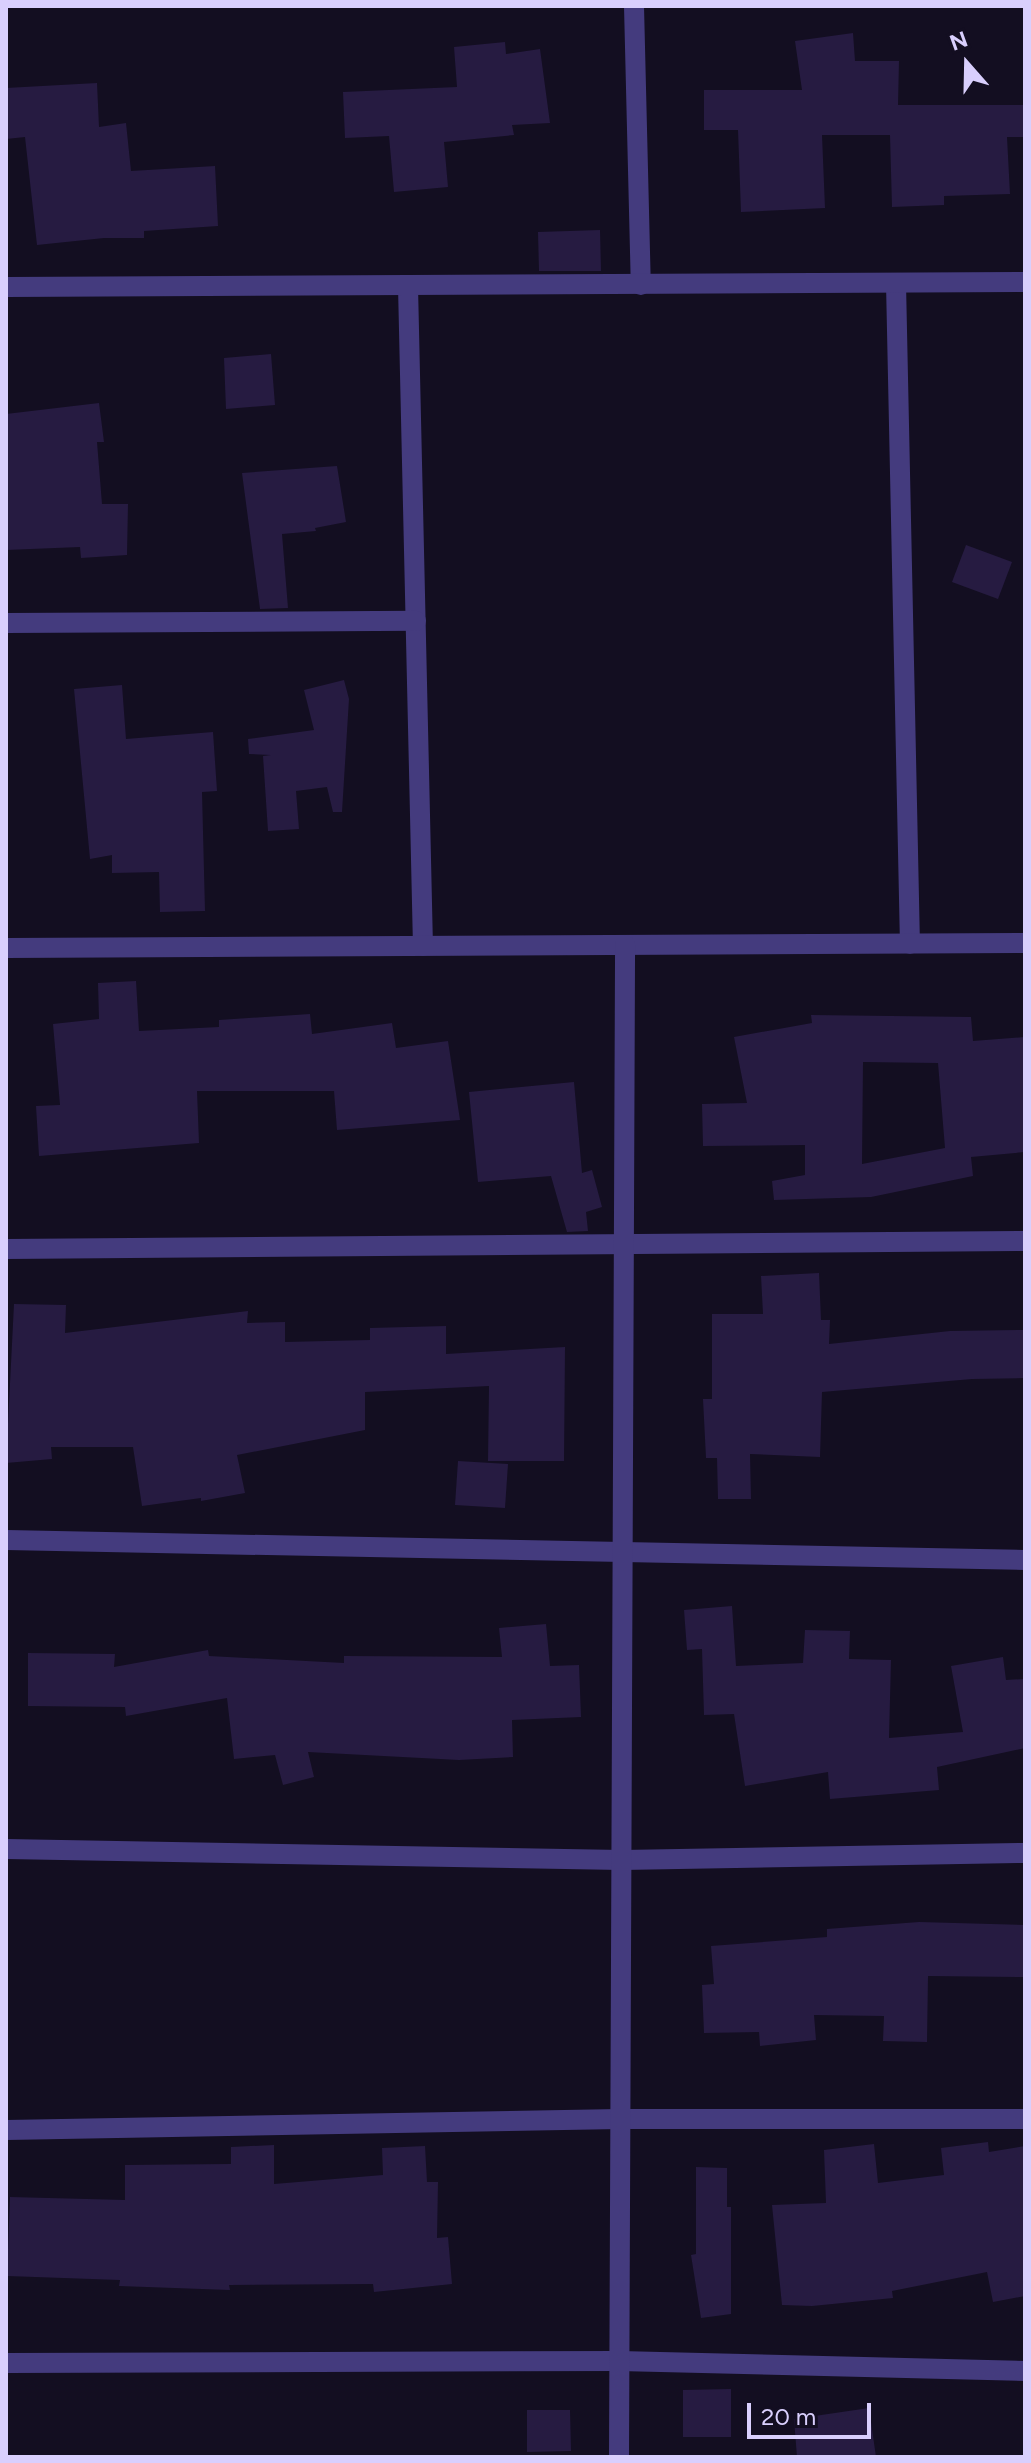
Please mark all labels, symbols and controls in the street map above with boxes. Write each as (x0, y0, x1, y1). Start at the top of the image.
north arrow (927, 24, 1007, 104)
text: N (946, 25, 971, 57)
scale bar (751, 2387, 875, 2437)
text: 20 m (761, 2402, 816, 2431)

